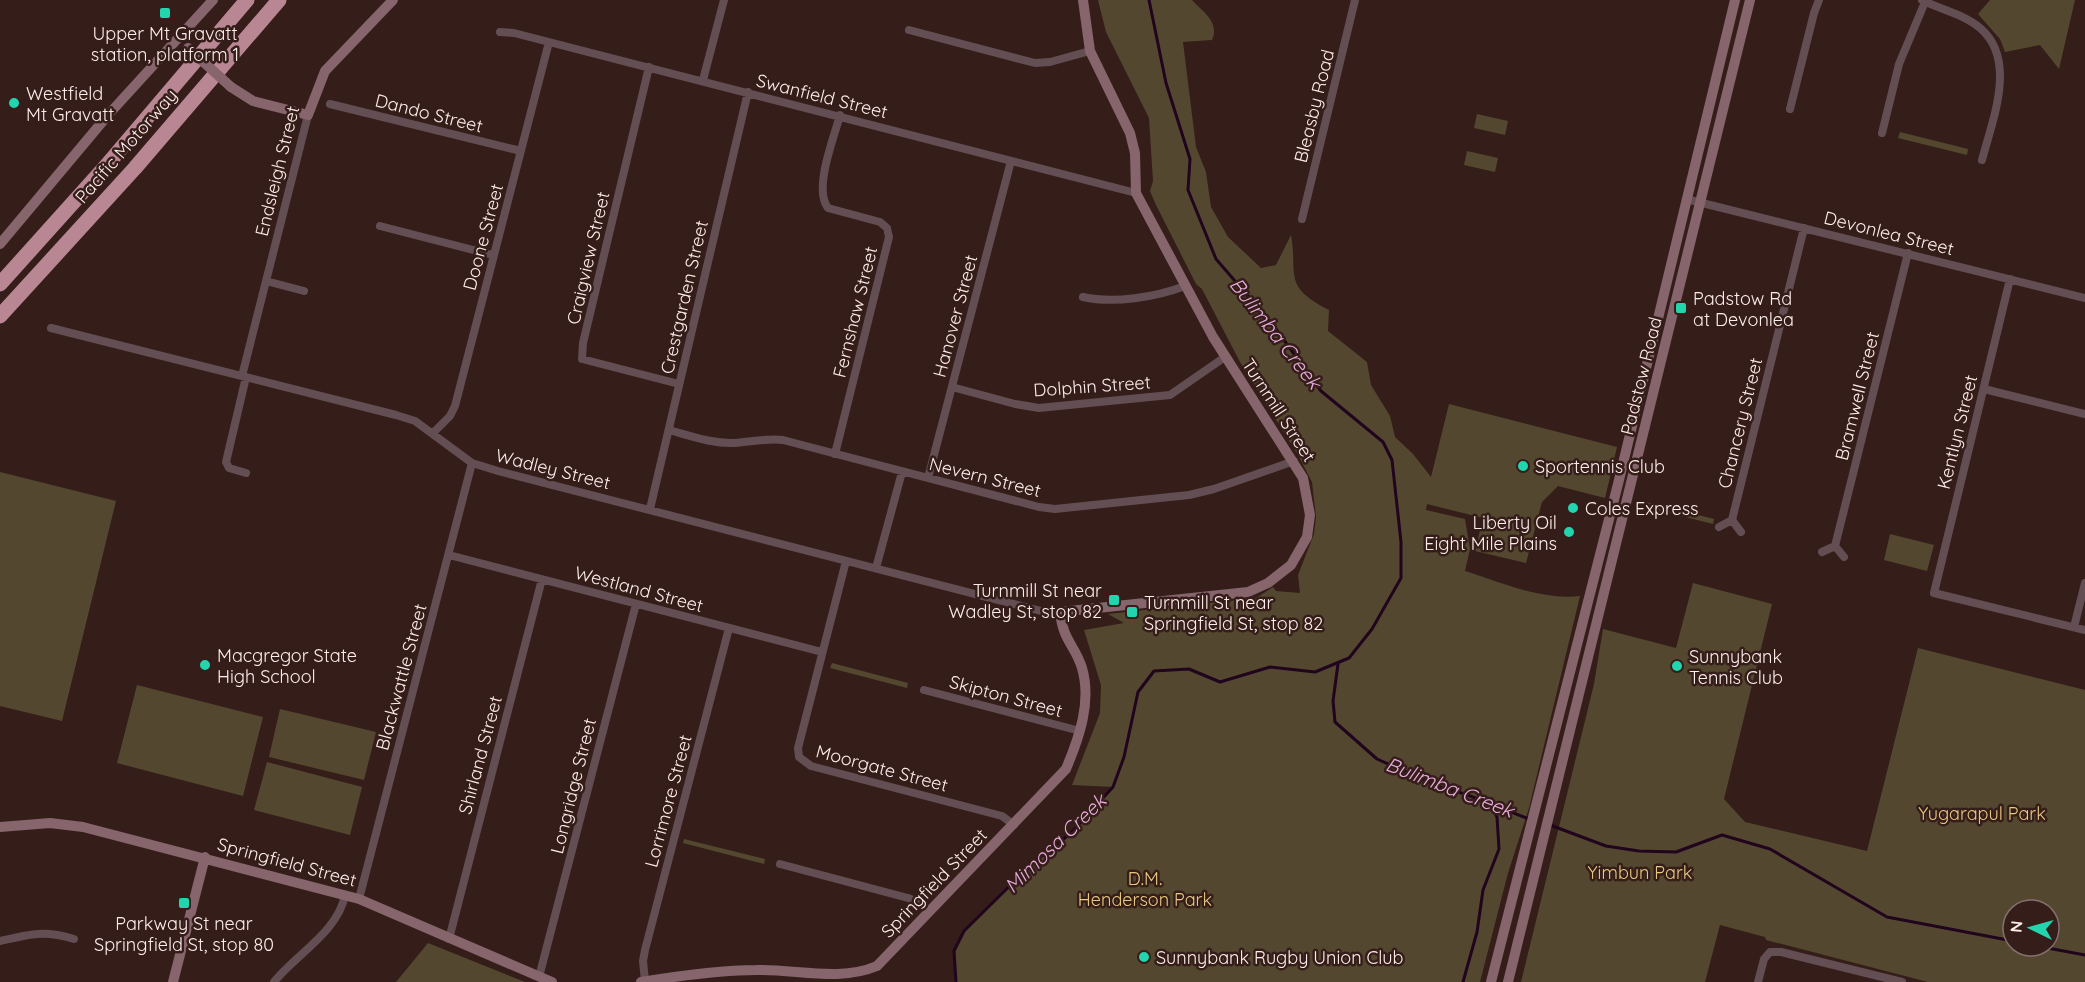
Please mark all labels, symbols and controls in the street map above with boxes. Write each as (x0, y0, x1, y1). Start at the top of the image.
marker: Upper Mt Gravatt station, platform 1 (158, 6, 172, 20)
place label: Upper Mt Gravatt station, platform 1 (91, 22, 239, 66)
street label: Bleasby Road (1289, 47, 1339, 165)
street label: Swanfield Street (754, 69, 890, 123)
place label: Westfield Mt Gravatt (26, 82, 114, 126)
street label: Pacific Motorway (70, 84, 182, 208)
street label: Dando Street (373, 89, 485, 137)
marker: Westfield Mt Gravatt (7, 96, 21, 110)
street label: Endsleigh Street (250, 103, 304, 239)
street label: Doone Street (458, 181, 508, 293)
street label: Craigview Street (562, 189, 614, 327)
street label: Devonlea Street (1822, 206, 1956, 260)
street label: Crestgarden Street (655, 218, 713, 376)
street label: Fernshaw Street (828, 244, 882, 380)
street label: Hanover Street (928, 252, 982, 380)
water label: Bulimba Creek (1225, 272, 1329, 396)
place label: Padstow Rd at Devonlea (1693, 287, 1794, 331)
marker: Padstow Rd at Devonlea (1674, 301, 1688, 315)
street label: Padstow Road (1615, 315, 1667, 437)
street label: Bramwell Street (1830, 329, 1884, 463)
street label: Turnmill Street (1237, 354, 1321, 466)
street label: Chancery Street (1713, 355, 1767, 491)
street label: Dolphin Street (1033, 370, 1151, 402)
street label: Kentlyn Street (1932, 372, 1982, 492)
street label: Wadley Street (493, 444, 613, 494)
street label: Nevern Street (927, 452, 1043, 502)
place label: Sportennis Club (1535, 455, 1665, 478)
marker: Sportennis Club (1516, 459, 1530, 473)
place label: Coles Express (1585, 497, 1699, 520)
marker: Coles Express (1566, 501, 1580, 515)
place label: Liberty Oil Eight Mile Plains (1424, 511, 1557, 555)
marker: Liberty Oil Eight Mile Plains (1562, 525, 1576, 539)
street label: Westland Street (572, 561, 706, 617)
place label: Turnmill St near Wadley St, stop 82 (948, 579, 1102, 623)
place label: Turnmill St near Springfield St, stop 82 (1144, 591, 1323, 635)
marker: Turnmill St near Wadley St, stop 82 (1107, 593, 1121, 607)
street label: Blackwattle Street (370, 601, 432, 753)
marker: Turnmill St near Springfield St, stop 82 (1125, 605, 1139, 619)
place label: Macgregor State High School (217, 644, 357, 688)
place label: Sunnybank Tennis Club (1689, 645, 1783, 689)
marker: Macgregor State High School (198, 658, 212, 672)
marker: Sunnybank Tennis Club (1670, 659, 1684, 673)
street label: Skipton Street (947, 670, 1065, 722)
street label: Shirland Street (453, 693, 507, 817)
street label: Longridge Street (545, 716, 601, 856)
street label: Lorrimore Street (639, 732, 697, 870)
street label: Moorgate Street (814, 739, 950, 797)
water label: Bulimba Creek (1383, 751, 1520, 824)
water label: Mimosa Creek (999, 787, 1113, 898)
park label: Yugarapul Park (1918, 802, 2046, 825)
street label: Springfield Street (876, 824, 992, 942)
street label: Springfield Street (215, 832, 359, 892)
park label: Yimbun Park (1588, 861, 1692, 884)
park label: D.M. Henderson Park (1078, 867, 1212, 911)
marker: Parkway St near Springfield St, stop 80 (177, 896, 191, 910)
north arrow (2001, 898, 2061, 958)
place label: Parkway St near Springfield St, stop 80 (94, 912, 274, 956)
text: N (2006, 920, 2027, 933)
place label: Sunnybank Rugby Union Club (1156, 946, 1404, 969)
marker: Sunnybank Rugby Union Club (1137, 950, 1151, 964)

